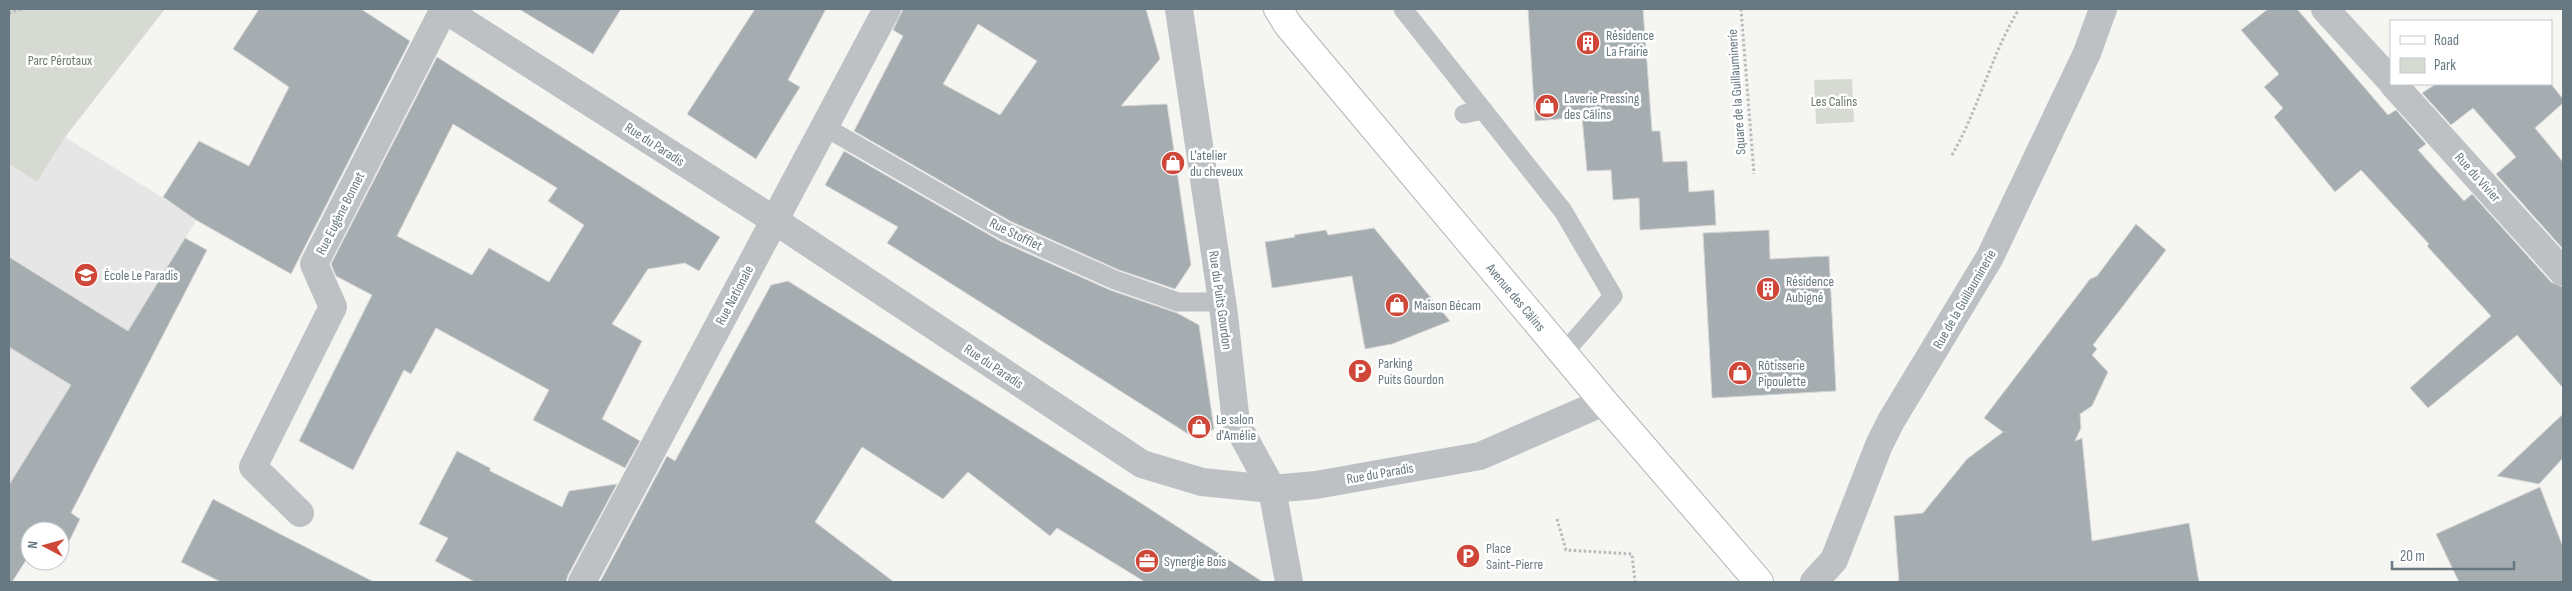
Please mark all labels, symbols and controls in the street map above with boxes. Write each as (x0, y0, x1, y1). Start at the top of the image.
legend (2390, 20, 2552, 85)
place label: Résidence La Frairie (1606, 27, 1654, 60)
street label: Square de la Guillauminerie (1724, 29, 1749, 155)
building icon: Résidence La Frairie (1575, 30, 1601, 56)
text: Road (2434, 31, 2459, 50)
park label: Parc Pérotaux (28, 52, 93, 69)
text: Park (2434, 56, 2456, 75)
place label: Laverie Pressing des Câlins (1564, 90, 1640, 123)
shop icon: Laverie Pressing des Câlins (1534, 93, 1560, 119)
park label: Les Calins (1811, 93, 1857, 110)
street label: Rue du Paradis (622, 119, 688, 170)
place label: L'atelier du cheveux (1190, 147, 1244, 180)
street label: Rue du Vivier (2451, 149, 2504, 206)
shop icon: L'atelier du cheveux (1160, 150, 1186, 176)
street label: Rue Eugène Bonnet (312, 169, 369, 257)
street label: Rue Stofflet (987, 214, 1045, 254)
street label: Rue de la Guillauminerie (1929, 247, 2000, 352)
street label: Rue du Puits Gourdon (1205, 249, 1236, 351)
street label: Avenue des Câlins (1482, 259, 1549, 335)
school or university icon: École Le Paradis (73, 262, 99, 288)
street label: Rue Nationale (712, 263, 757, 328)
place label: École Le Paradis (104, 267, 178, 284)
place label: Résidence Aubigné (1785, 273, 1834, 306)
building icon: Résidence Aubigné (1755, 276, 1781, 302)
shop icon: Maison Bécam (1384, 292, 1410, 318)
place label: Maison Bécam (1414, 297, 1481, 314)
street label: Rue du Paradis (961, 340, 1027, 392)
place label: Parking Puits Gourdon (1378, 355, 1444, 388)
place label: Rôtisserie Pipoulette (1758, 357, 1806, 390)
parking icon: Parking Puits Gourdon (1347, 358, 1373, 384)
shop icon: Rôtisserie Pipoulette (1727, 360, 1753, 386)
place label: Le salon d'Amélie (1216, 411, 1256, 444)
shop icon: Le salon d'Amélie (1186, 414, 1212, 440)
street label: Rue du Paradis (1345, 459, 1415, 488)
north arrow (20, 521, 70, 571)
scale bar (2392, 538, 2514, 570)
text: N (24, 540, 41, 549)
place label: Place Saint-Pierre (1486, 540, 1543, 573)
parking icon: Place Saint-Pierre (1455, 543, 1481, 569)
text: 20 m (2400, 547, 2425, 566)
office icon: Synergie Bois (1134, 548, 1160, 574)
place label: Synergie Bois (1164, 553, 1226, 570)

